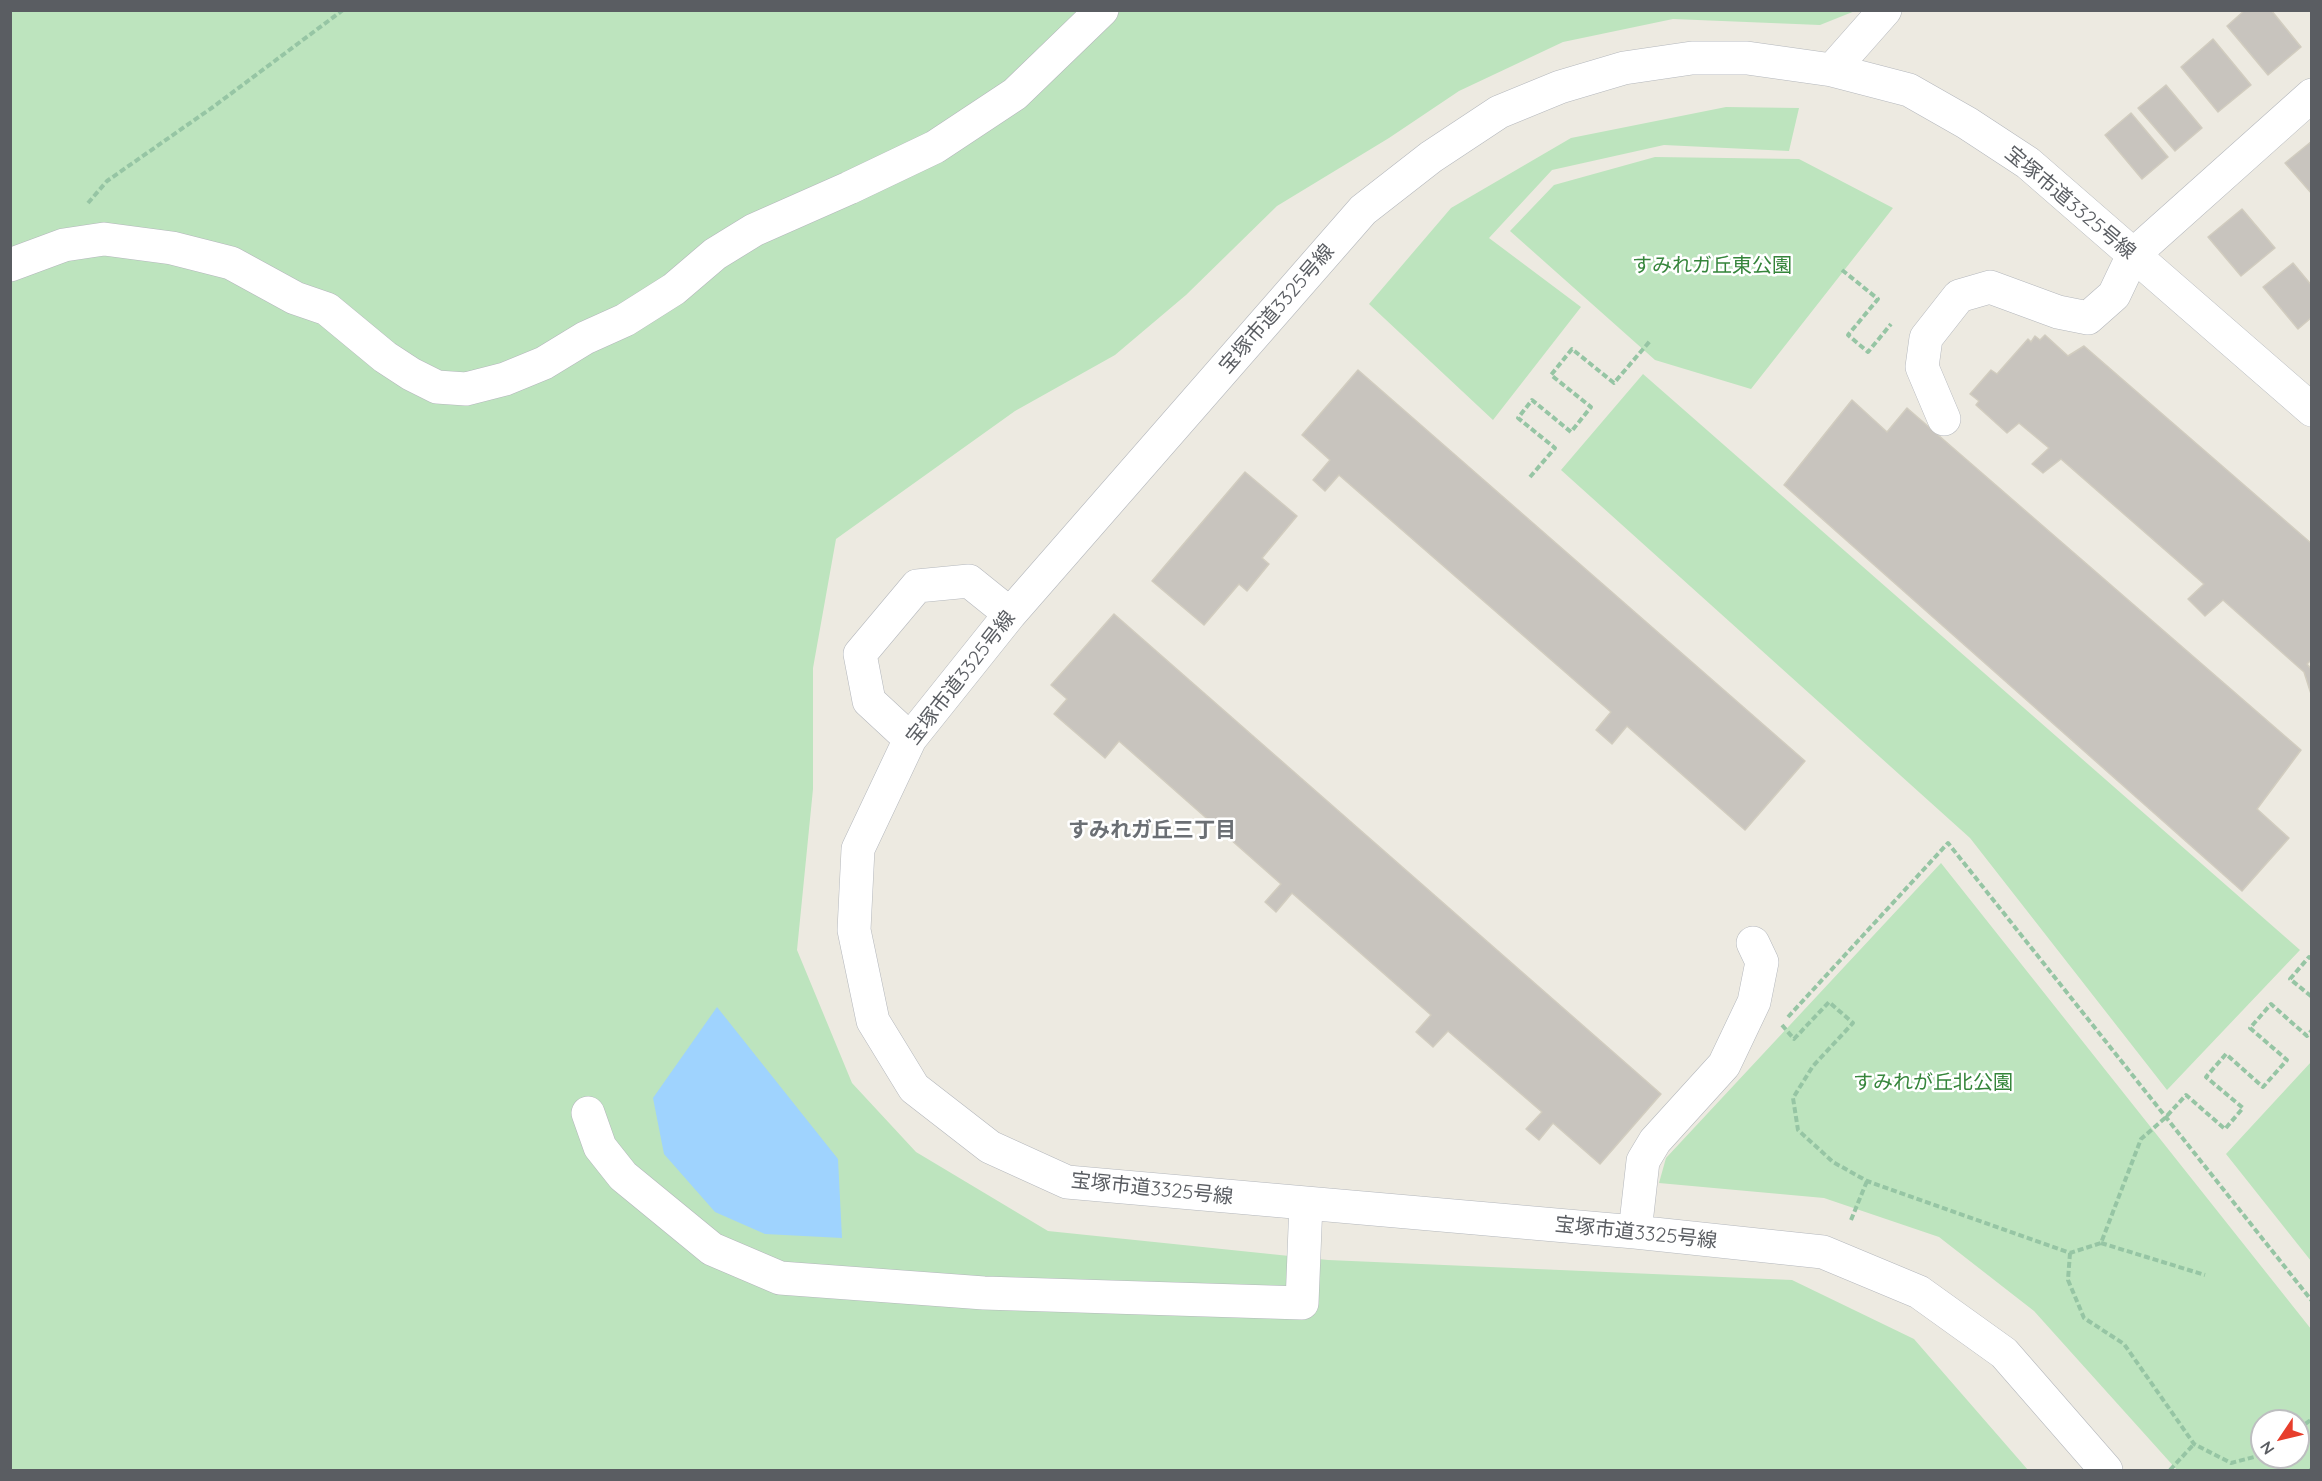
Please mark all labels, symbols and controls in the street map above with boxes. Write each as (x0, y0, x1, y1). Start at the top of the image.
street label: 宝塚市道3325号線 (2000, 141, 2140, 265)
street label: 宝塚市道3325号線 (1214, 240, 1340, 378)
park label: すみれガ丘東公園 (1632, 254, 1792, 278)
street label: 宝塚市道3325号線 (901, 606, 1021, 750)
district label: すみれガ丘三丁目 (1068, 818, 1236, 844)
park label: すみれが丘北公園 (1853, 1071, 2013, 1095)
street label: 宝塚市道3325号線 (1070, 1169, 1234, 1209)
street label: 宝塚市道3325号線 (1554, 1213, 1718, 1253)
north arrow (2250, 1409, 2310, 1469)
text: N (2255, 1438, 2278, 1459)

